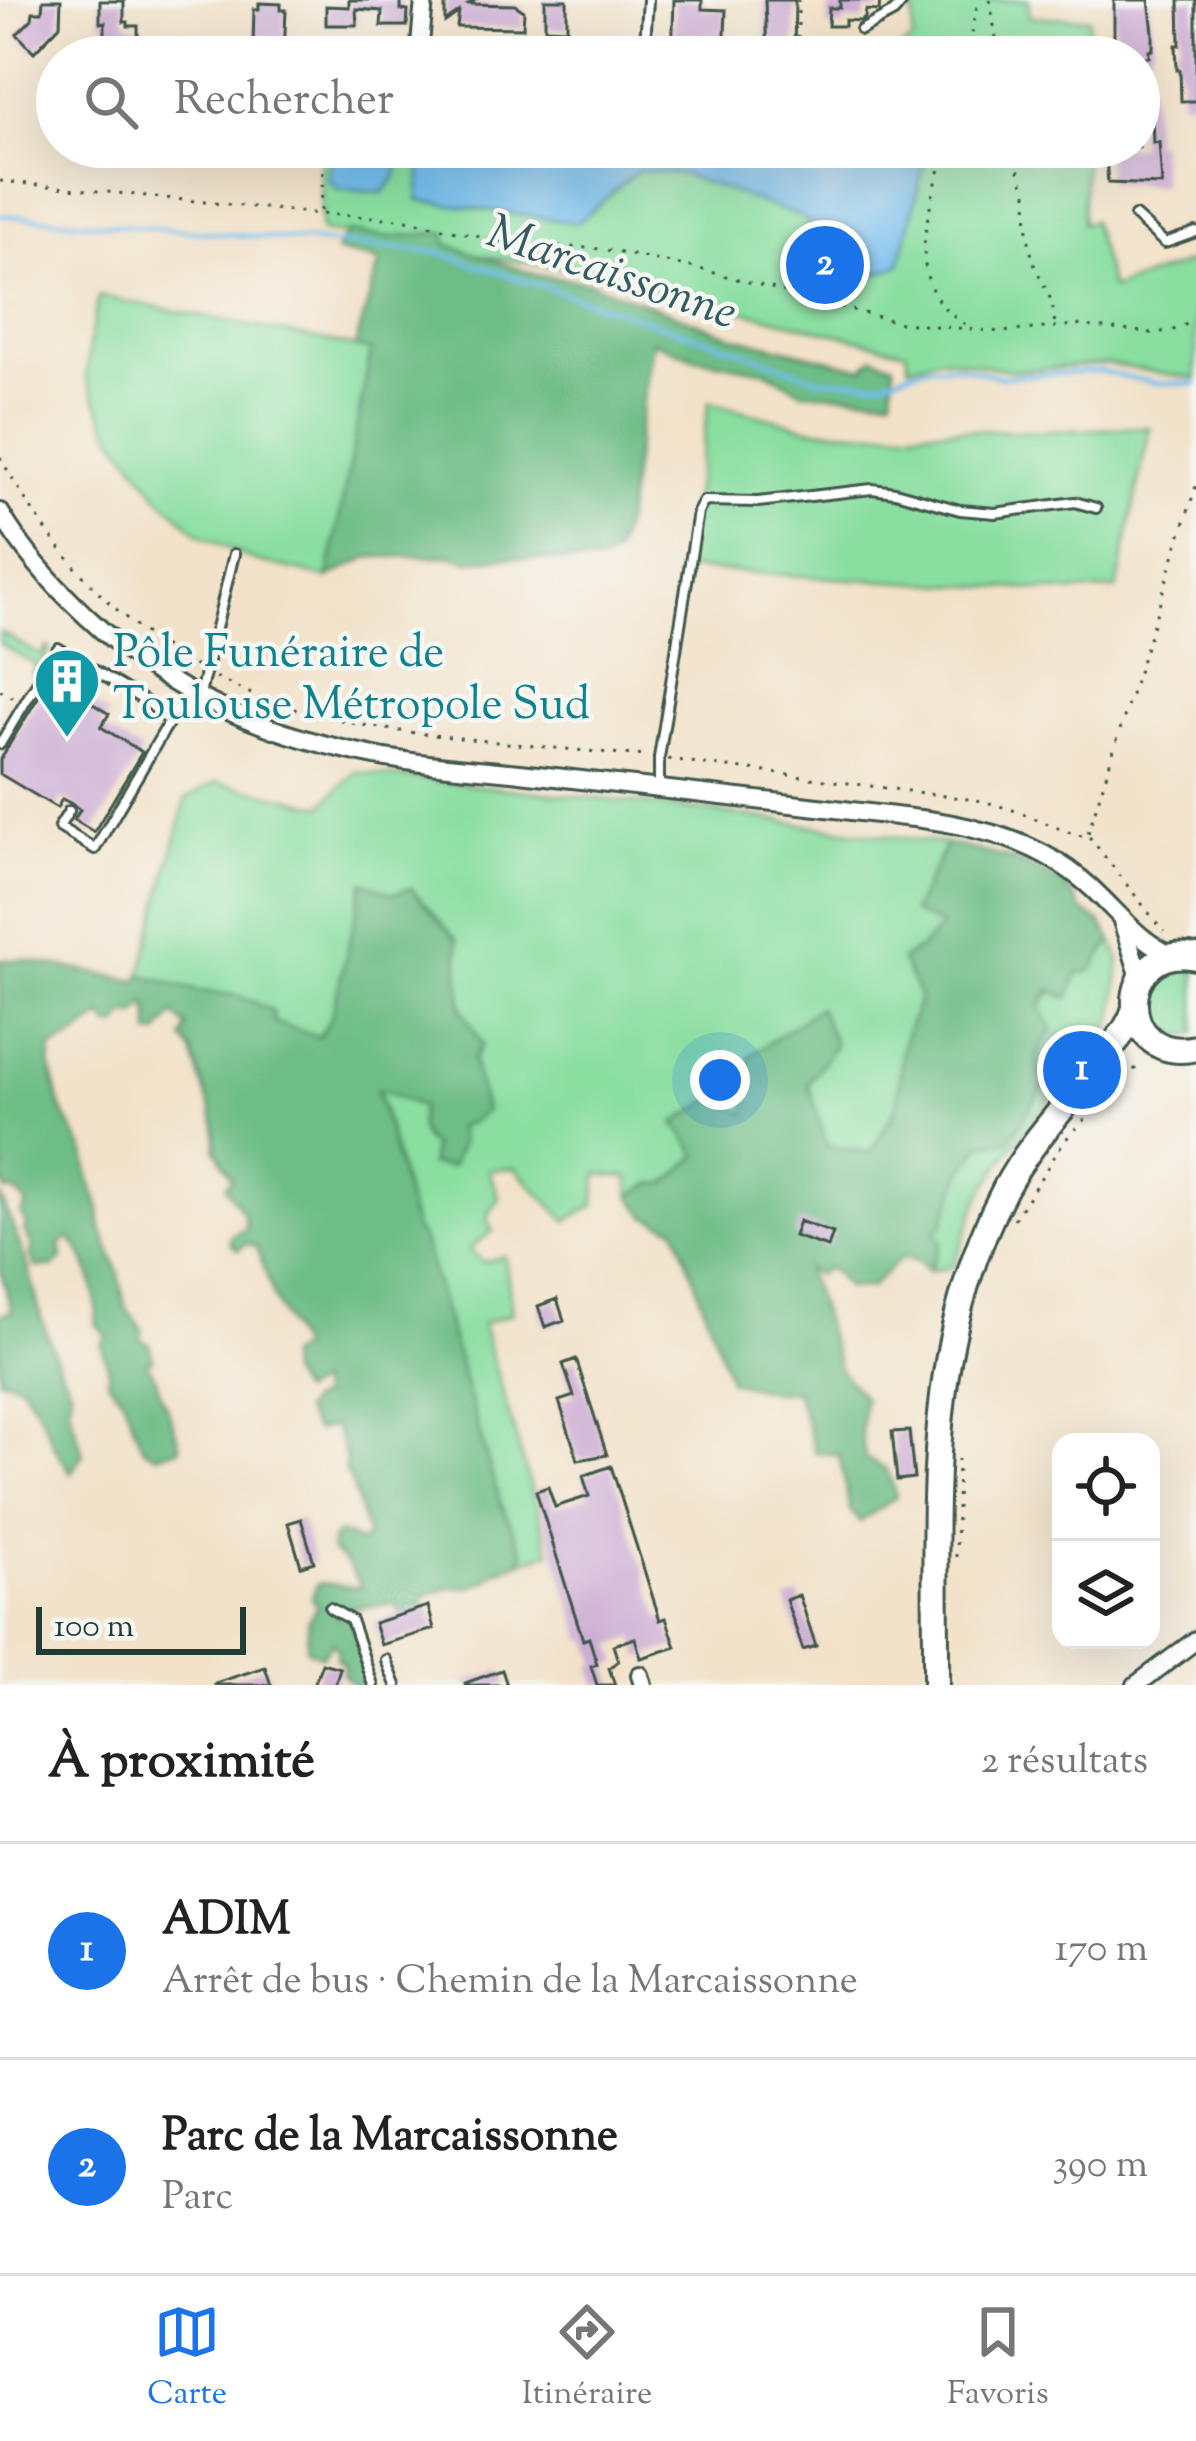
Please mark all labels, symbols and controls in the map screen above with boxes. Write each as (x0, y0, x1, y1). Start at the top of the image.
search box (36, 36, 1160, 168)
icon: search (78, 69, 144, 135)
text: Rechercher (174, 70, 394, 135)
water label: Marcaissonne (477, 200, 745, 350)
pin: 2 (786, 220, 864, 310)
place label: Pôle Funéraire de Toulouse Métropole Sud (113, 623, 590, 740)
building icon: Pôle Funéraire de Toulouse Métropole Sud (32, 646, 102, 740)
pin: 1 (1043, 1025, 1121, 1115)
your location (690, 1050, 750, 1110)
map controls (1052, 1433, 1160, 1649)
button: locate (1052, 1433, 1160, 1541)
button: layers (1052, 1541, 1160, 1649)
scale bar (36, 1601, 246, 1654)
text: 100 m (54, 1604, 134, 1652)
text: À proximité (48, 1727, 315, 1800)
text: 2 résultats (981, 1735, 1148, 1791)
text: ADIM (162, 1890, 290, 1955)
text: 1 (80, 1923, 94, 1979)
text: 170 m (1055, 1923, 1148, 1979)
text: Arrêt de bus · Chemin de la Marcaissonne (162, 1955, 858, 2011)
text: Parc de la Marcaissonne (162, 2106, 618, 2171)
text: 2 (78, 2139, 96, 2195)
text: 390 m (1052, 2139, 1148, 2195)
text: Parc (162, 2171, 233, 2227)
tab: Carte (147, 2299, 227, 2419)
tab: Itinéraire (522, 2299, 652, 2419)
tab: Favoris (947, 2299, 1049, 2419)

